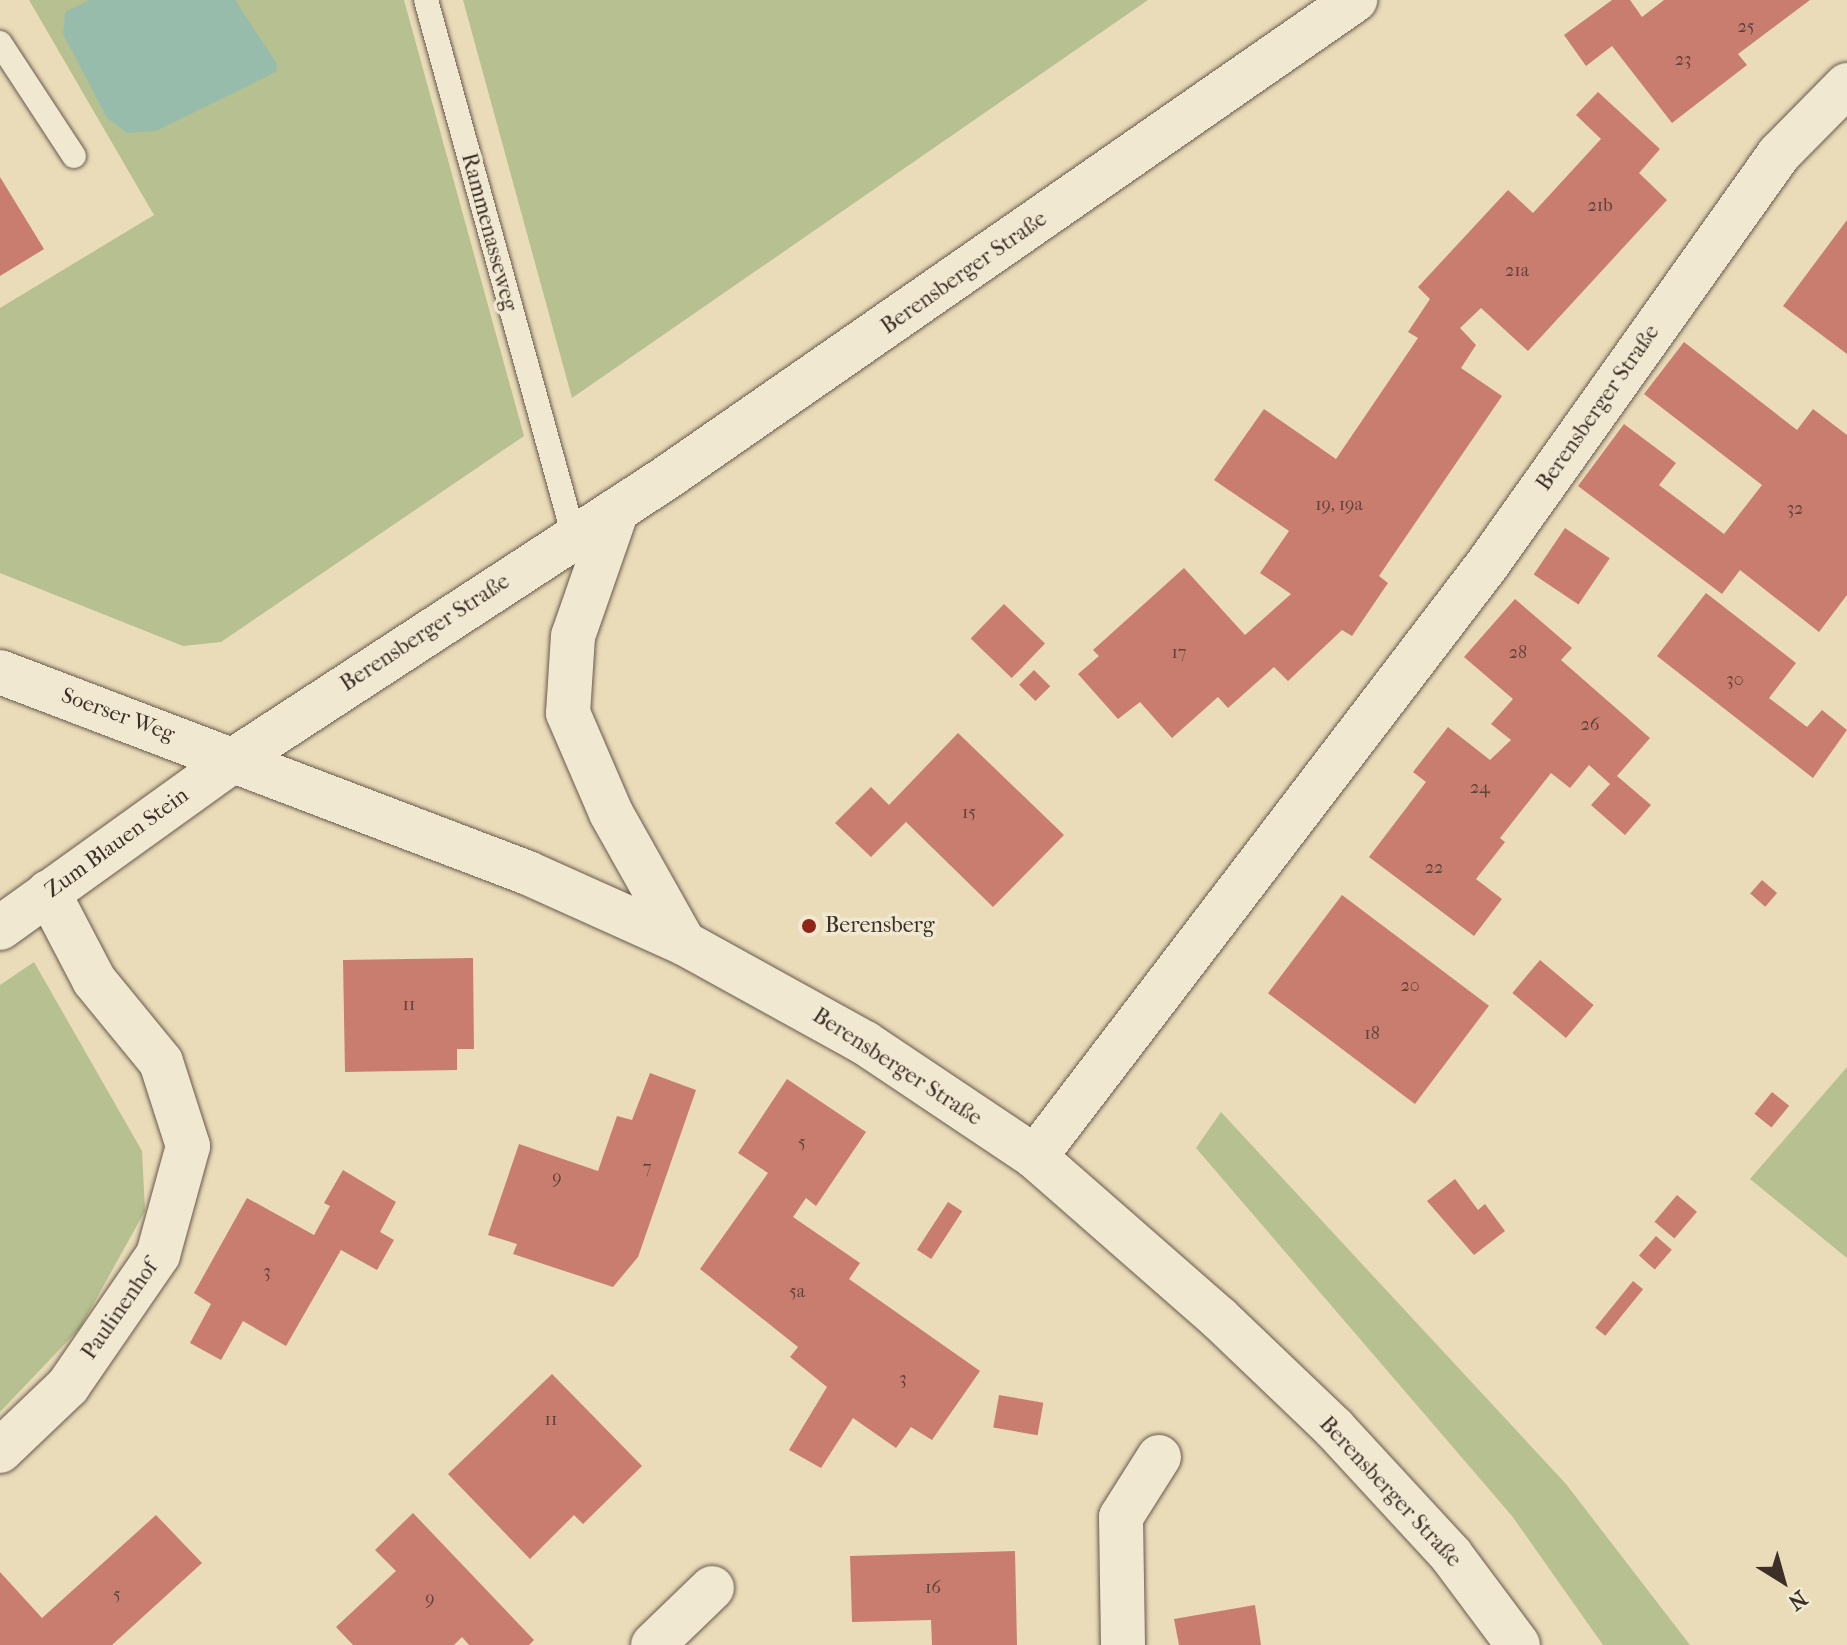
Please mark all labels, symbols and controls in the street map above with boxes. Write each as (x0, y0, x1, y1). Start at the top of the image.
house number: 25 (1737, 16, 1755, 38)
house number: 23 (1675, 49, 1691, 71)
street label: Rammenasseweg (455, 150, 523, 314)
house number: 21b (1587, 195, 1613, 217)
street label: Berensberger Straße (876, 206, 1052, 340)
house number: 21a (1505, 260, 1529, 282)
street label: Berensberger Straße (1531, 320, 1665, 496)
house number: 19, 19a (1315, 494, 1363, 516)
house number: 32 (1787, 498, 1803, 520)
street label: Berensberger Straße (336, 568, 514, 698)
house number: 17 (1171, 642, 1187, 664)
house number: 28 (1509, 642, 1527, 664)
house number: 30 (1726, 669, 1744, 691)
street label: Soerser Weg (58, 682, 178, 748)
house number: 26 (1580, 714, 1600, 736)
house number: 24 (1470, 777, 1490, 799)
street label: Zum Blauen Stein (40, 782, 194, 904)
house number: 15 (962, 802, 976, 824)
house number: 22 (1425, 857, 1443, 879)
place label: Berensberg (825, 913, 935, 939)
marker: Berensberg (800, 917, 818, 935)
house number: 20 (1400, 975, 1420, 997)
house number: 11 (403, 994, 415, 1016)
street label: Berensberger Straße (808, 1002, 986, 1132)
house number: 18 (1364, 1023, 1380, 1045)
house number: 5 (798, 1132, 806, 1154)
house number: 7 (643, 1157, 651, 1179)
house number: 9 (552, 1167, 562, 1189)
street label: Paulinenhof (76, 1255, 164, 1365)
house number: 3 (263, 1261, 271, 1283)
house number: 5a (789, 1281, 805, 1303)
house number: 3 (899, 1368, 907, 1390)
house number: 11 (545, 1409, 557, 1431)
street label: Berensberger Straße (1313, 1411, 1467, 1573)
north arrow (1743, 1541, 1823, 1621)
house number: 16 (925, 1577, 941, 1599)
house number: 5 (113, 1584, 121, 1606)
text: N (1783, 1585, 1812, 1616)
house number: 9 (425, 1588, 435, 1610)

